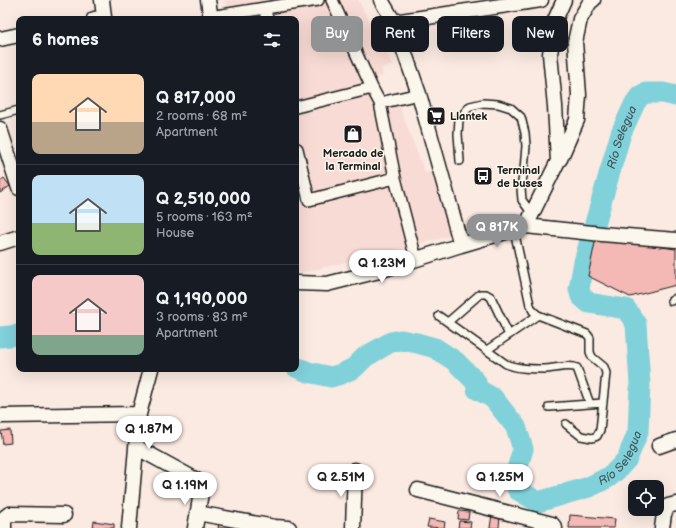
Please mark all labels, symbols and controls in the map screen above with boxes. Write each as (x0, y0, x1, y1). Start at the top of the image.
chip: Buy (311, 16, 363, 52)
chip: Rent (371, 16, 429, 52)
chip: Filters (437, 16, 504, 52)
chip: New (512, 16, 568, 52)
icon: filters (261, 29, 283, 51)
text: 6 homes (32, 30, 99, 50)
text: Q 817,000 (156, 88, 236, 108)
icon: home (64, 90, 112, 138)
water label: Río Selegua (604, 103, 640, 171)
supermarket icon: Llantek (425, 105, 447, 127)
text: 2 rooms · 68 m² (156, 108, 247, 124)
place label: Llantek (450, 110, 487, 123)
shop icon: Mercado de la Terminal (342, 123, 364, 145)
text: Apartment (156, 124, 217, 140)
place label: Mercado de la Terminal (323, 147, 383, 173)
place label: Terminal de buses (497, 164, 543, 190)
bus stop icon: Terminal de buses (472, 165, 494, 187)
text: Q 2,510,000 (156, 189, 251, 209)
icon: home (64, 191, 112, 239)
text: 5 rooms · 163 m² (156, 209, 253, 225)
pin: Q 817K (464, 214, 530, 248)
text: Q 817K (476, 219, 518, 235)
text: House (156, 225, 194, 241)
pin: Q 1.23M (345, 250, 419, 284)
text: Q 1.23M (358, 255, 406, 271)
text: Q 1,190,000 (156, 289, 248, 309)
icon: home (64, 291, 112, 339)
text: 3 rooms · 83 m² (156, 309, 248, 325)
text: Apartment (156, 325, 217, 341)
pin: Q 1.87M (112, 416, 186, 450)
text: Q 1.87M (125, 421, 173, 437)
water label: Río Selegua (596, 429, 645, 489)
pin: Q 2.51M (304, 464, 378, 498)
pin: Q 1.25M (463, 464, 537, 498)
text: Q 2.51M (317, 469, 365, 485)
text: Q 1.25M (476, 469, 524, 485)
pin: Q 1.19M (148, 472, 222, 506)
text: Q 1.19M (162, 477, 208, 493)
map controls (628, 480, 664, 516)
button: locate (628, 480, 664, 516)

